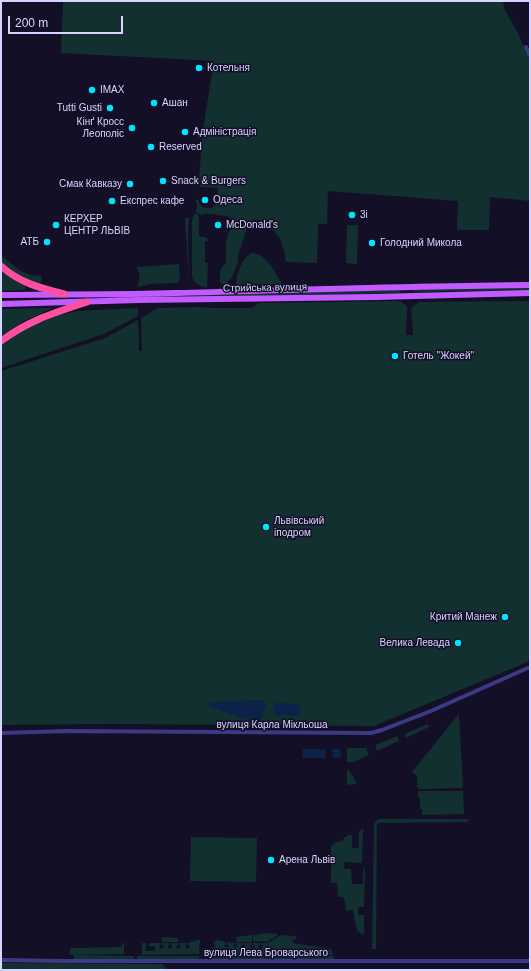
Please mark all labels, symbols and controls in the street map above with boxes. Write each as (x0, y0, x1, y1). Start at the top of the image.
scale bar (10, 8, 125, 34)
text: 200 m (15, 16, 48, 30)
place label: Котельня (207, 62, 250, 74)
marker: Котельня (194, 63, 204, 73)
place label: IMAX (100, 84, 124, 96)
marker: IMAX (87, 85, 97, 95)
place label: Ашан (162, 97, 188, 109)
marker: Ашан (149, 98, 159, 108)
place label: Tutti Gusti (57, 102, 102, 114)
marker: Tutti Gusti (105, 103, 115, 113)
place label: Кінґ Кросс Леополіс (77, 116, 124, 140)
marker: Кінґ Кросс Леополіс (127, 123, 137, 133)
place label: Адміністрація (193, 126, 256, 138)
marker: Адміністрація (180, 127, 190, 137)
place label: Reserved (159, 141, 202, 153)
marker: Reserved (146, 142, 156, 152)
place label: Snack & Burgers (171, 175, 246, 187)
marker: Snack & Burgers (158, 176, 168, 186)
place label: Смак Кавказу (59, 178, 122, 190)
marker: Смак Кавказу (125, 179, 135, 189)
place label: Одеса (213, 194, 243, 206)
place label: Експрес кафе (120, 195, 184, 207)
marker: Одеса (200, 195, 210, 205)
marker: Експрес кафе (107, 196, 117, 206)
place label: 3і (360, 209, 368, 221)
marker: 3і (347, 210, 357, 220)
place label: КЕРХЕР ЦЕНТР ЛЬВІВ (64, 213, 130, 236)
place label: McDonald's (226, 219, 278, 231)
marker: КЕРХЕР ЦЕНТР ЛЬВІВ (51, 220, 61, 230)
marker: McDonald's (213, 220, 223, 230)
place label: АТБ (20, 236, 39, 248)
marker: АТБ (42, 237, 52, 247)
place label: Голодний Микола (380, 237, 462, 249)
marker: Голодний Микола (367, 238, 377, 248)
street label: Стрийська вулиця (223, 281, 307, 295)
place label: Готель "Жокей" (403, 350, 474, 362)
marker: Готель "Жокей" (390, 351, 400, 361)
place label: Львівський іподром (274, 515, 324, 538)
marker: Львівський іподром (261, 522, 271, 532)
place label: Критий Манеж (430, 611, 497, 623)
marker: Критий Манеж (500, 612, 510, 622)
place label: Велика Левада (379, 637, 450, 649)
marker: Велика Левада (453, 638, 463, 648)
street label: вулиця Карла Мікльоша (216, 719, 328, 731)
place label: Арена Львів (279, 854, 335, 866)
marker: Арена Львів (266, 855, 276, 865)
street label: вулиця Лева Броварського (204, 947, 328, 959)

